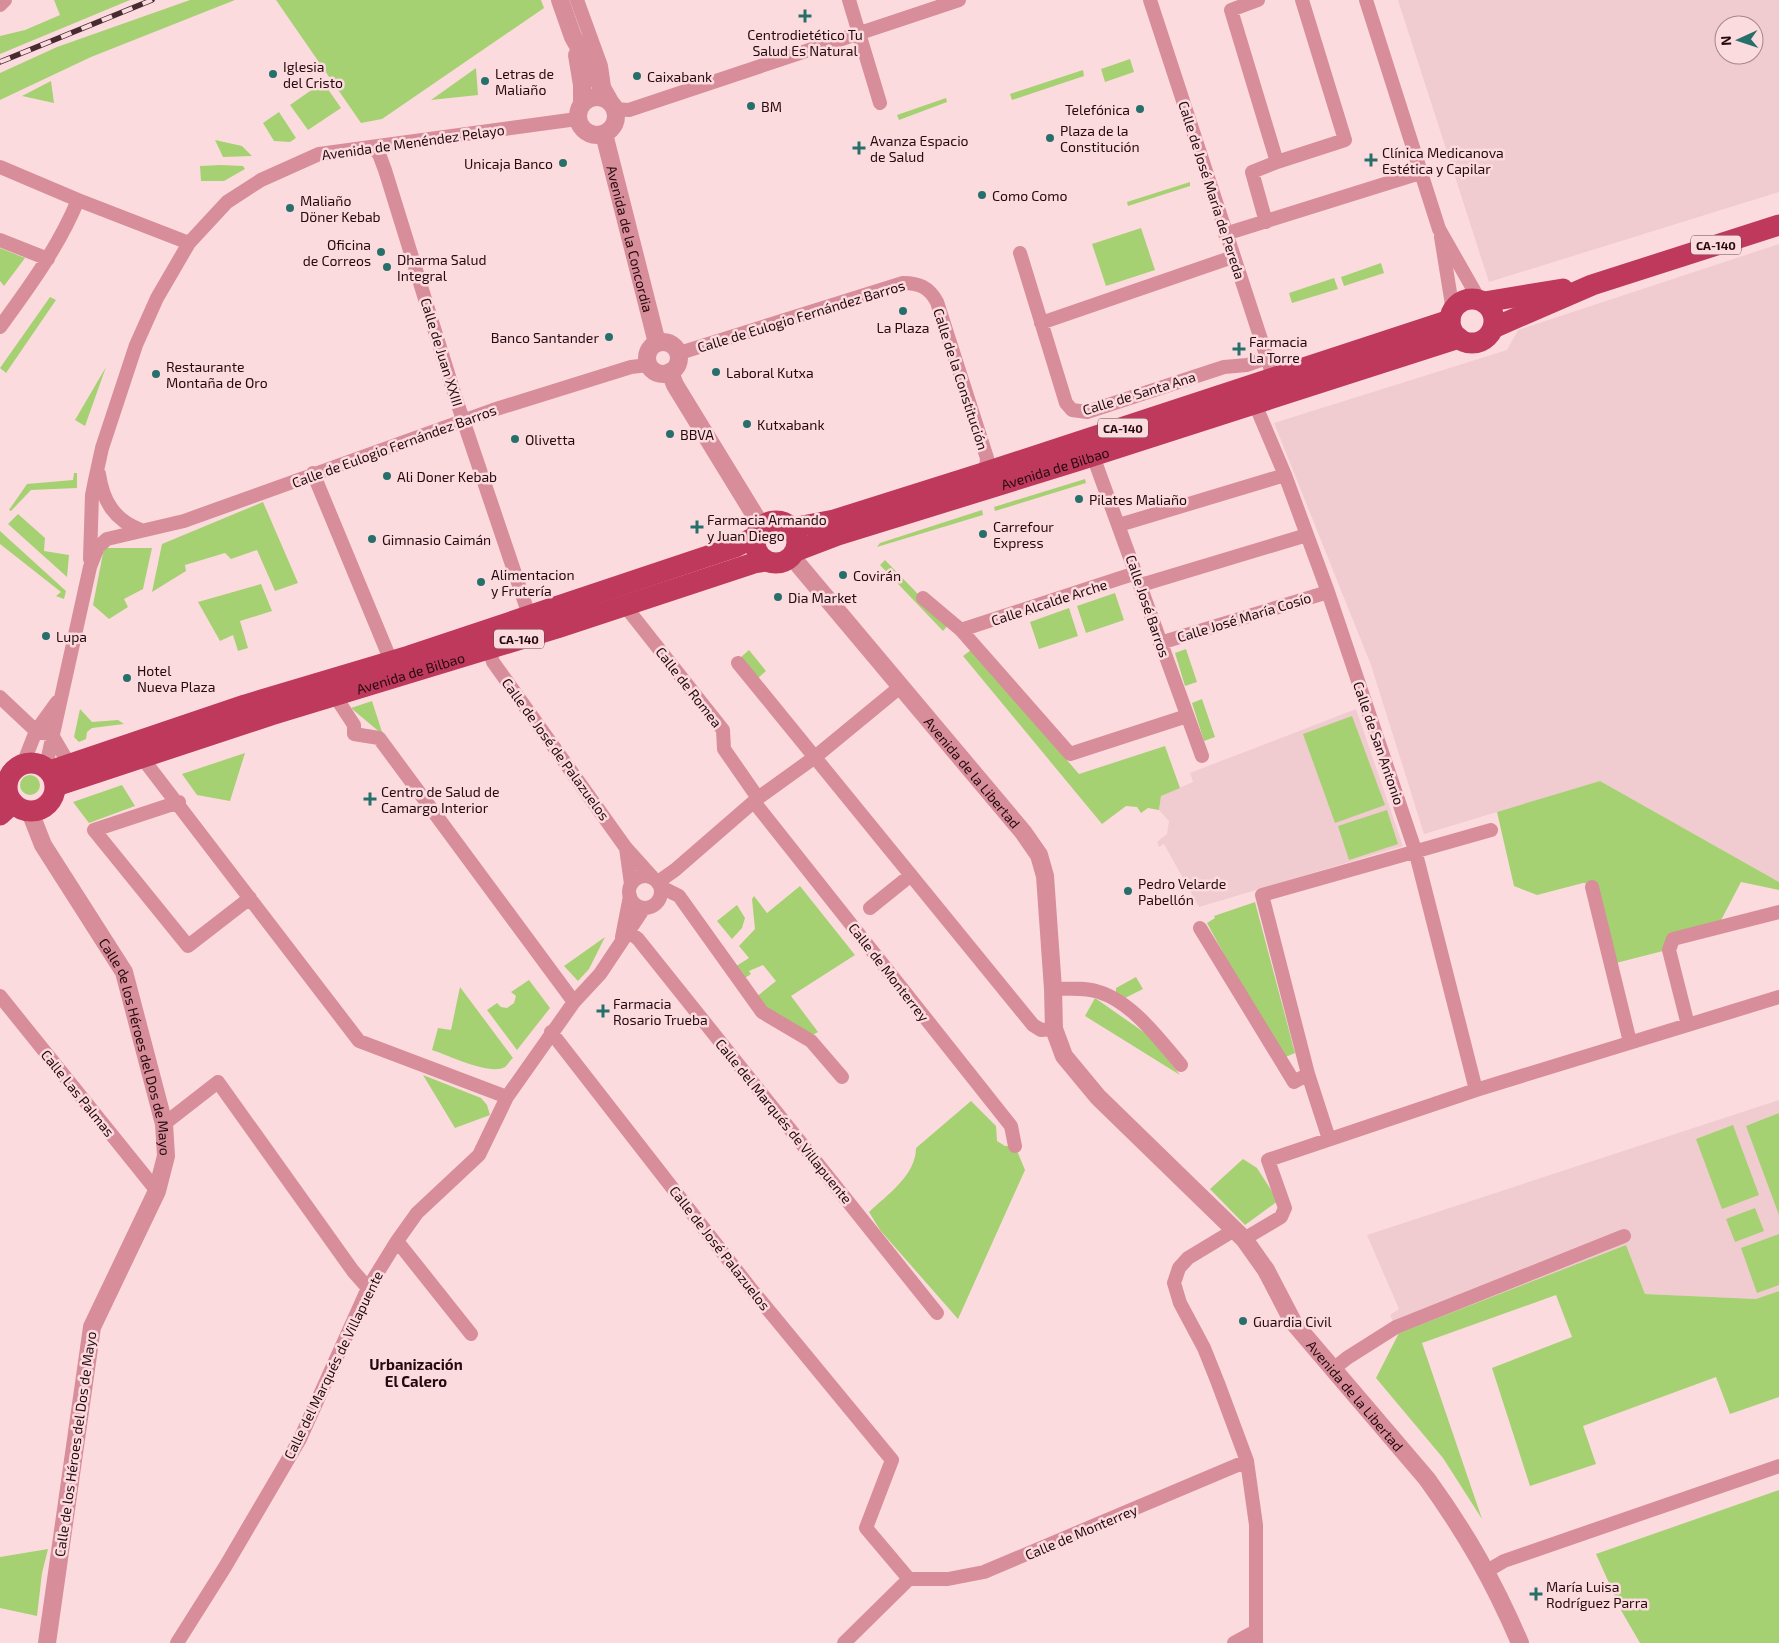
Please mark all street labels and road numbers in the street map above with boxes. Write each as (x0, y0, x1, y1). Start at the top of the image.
street label: Calle de José María de Pereda (1175, 99, 1249, 281)
street label: Avenida de Menéndez Pelayo (320, 121, 506, 163)
street label: Avenida de la Concordia (604, 163, 657, 314)
road number: CA-140 (1691, 236, 1741, 254)
street label: Calle de Eulogio Fernández Barros (695, 276, 907, 356)
street label: Calle de Juan XXIII (417, 296, 467, 408)
street label: Calle de la Constitución (930, 306, 992, 452)
street label: Calle de Santa Ana (1080, 368, 1198, 418)
street label: Calle de Eulogio Fernández Barros (289, 401, 499, 491)
road number: CA-140 (1098, 418, 1148, 438)
street label: Avenida de Bilbao (999, 443, 1111, 493)
street label: Calle José Barros (1122, 553, 1174, 659)
street label: Calle Alcalde Arche (989, 575, 1109, 629)
street label: Calle José María Cosío (1175, 589, 1313, 645)
road number: CA-140 (494, 630, 544, 648)
street label: Calle de Romea (652, 643, 726, 731)
street label: Avenida de Bilbao (354, 648, 467, 697)
street label: Calle de José de Palazuelos (499, 675, 613, 823)
street label: Calle de San Antonio (1350, 679, 1408, 807)
street label: Avenida de la Libertad (921, 713, 1024, 831)
street label: Calle de Monterrey (845, 919, 933, 1025)
street label: Calle de los Héroes del Dos de Mayo (96, 935, 174, 1156)
street label: Calle del Marqués de Villapuente (712, 1035, 856, 1207)
street label: Calle Las Palmas (38, 1046, 118, 1140)
street label: Calle de José Palazuelos (666, 1182, 774, 1314)
street label: Calle del Marqués de Villapuente (280, 1268, 386, 1462)
street label: Calle de los Héroes del Dos de Mayo (51, 1330, 99, 1558)
street label: Avenida de la Libertad (1304, 1336, 1408, 1454)
street label: Calle de Monterrey (1022, 1500, 1140, 1563)

